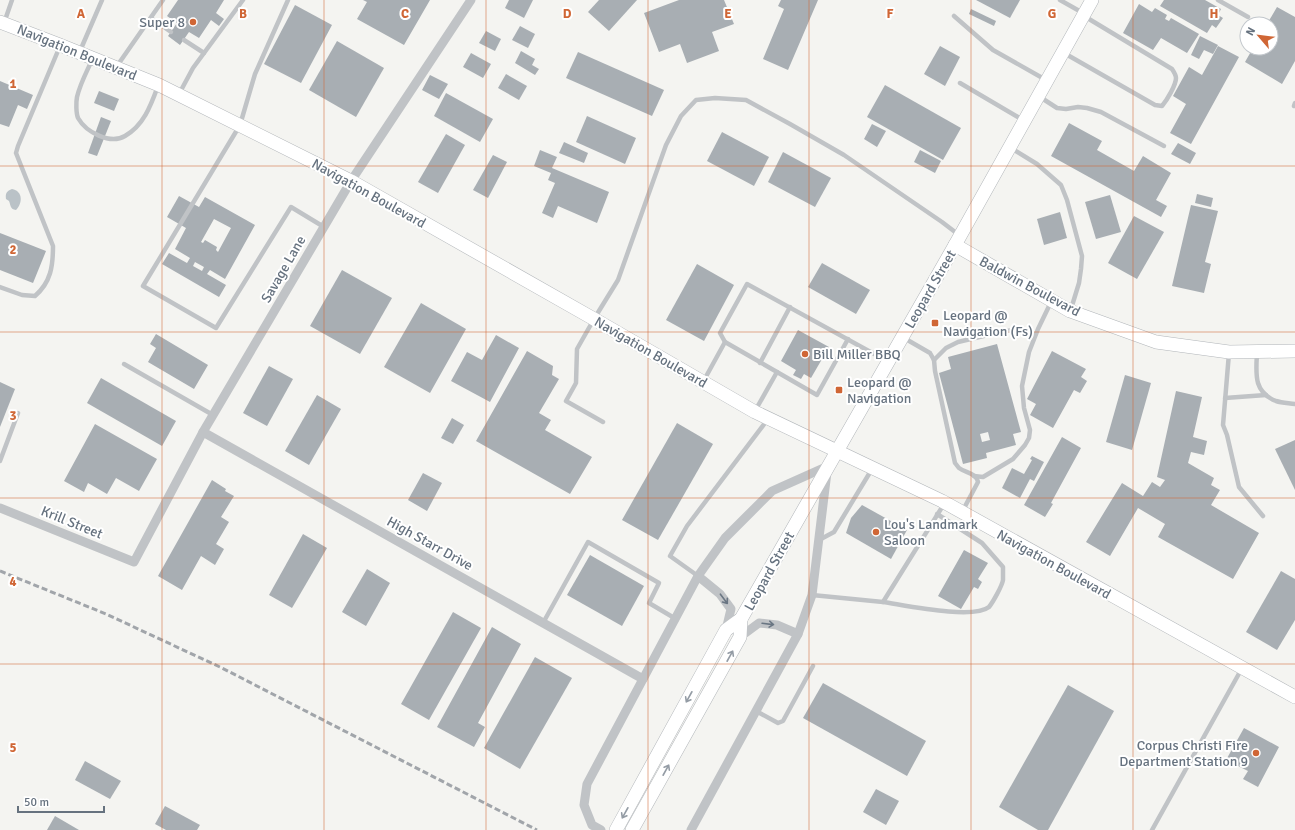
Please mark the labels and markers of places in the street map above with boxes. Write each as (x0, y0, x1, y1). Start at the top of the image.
place label: Super 8 (139, 14, 185, 31)
marker: Super 8 (188, 17, 198, 27)
place label: Leopard @ Navigation (Fs) (943, 307, 1033, 340)
marker: Leopard @ Navigation (Fs) (930, 318, 940, 328)
place label: Bill Miller BBQ (813, 346, 901, 363)
marker: Bill Miller BBQ (800, 349, 810, 359)
place label: Leopard @ Navigation (847, 374, 912, 407)
marker: Leopard @ Navigation (834, 385, 844, 395)
place label: Lou's Landmark Saloon (884, 516, 978, 549)
marker: Lou's Landmark Saloon (871, 527, 881, 537)
place label: Corpus Christi Fire Department Station 9 (1119, 737, 1248, 770)
marker: Corpus Christi Fire Department Station 9 (1251, 748, 1261, 758)

